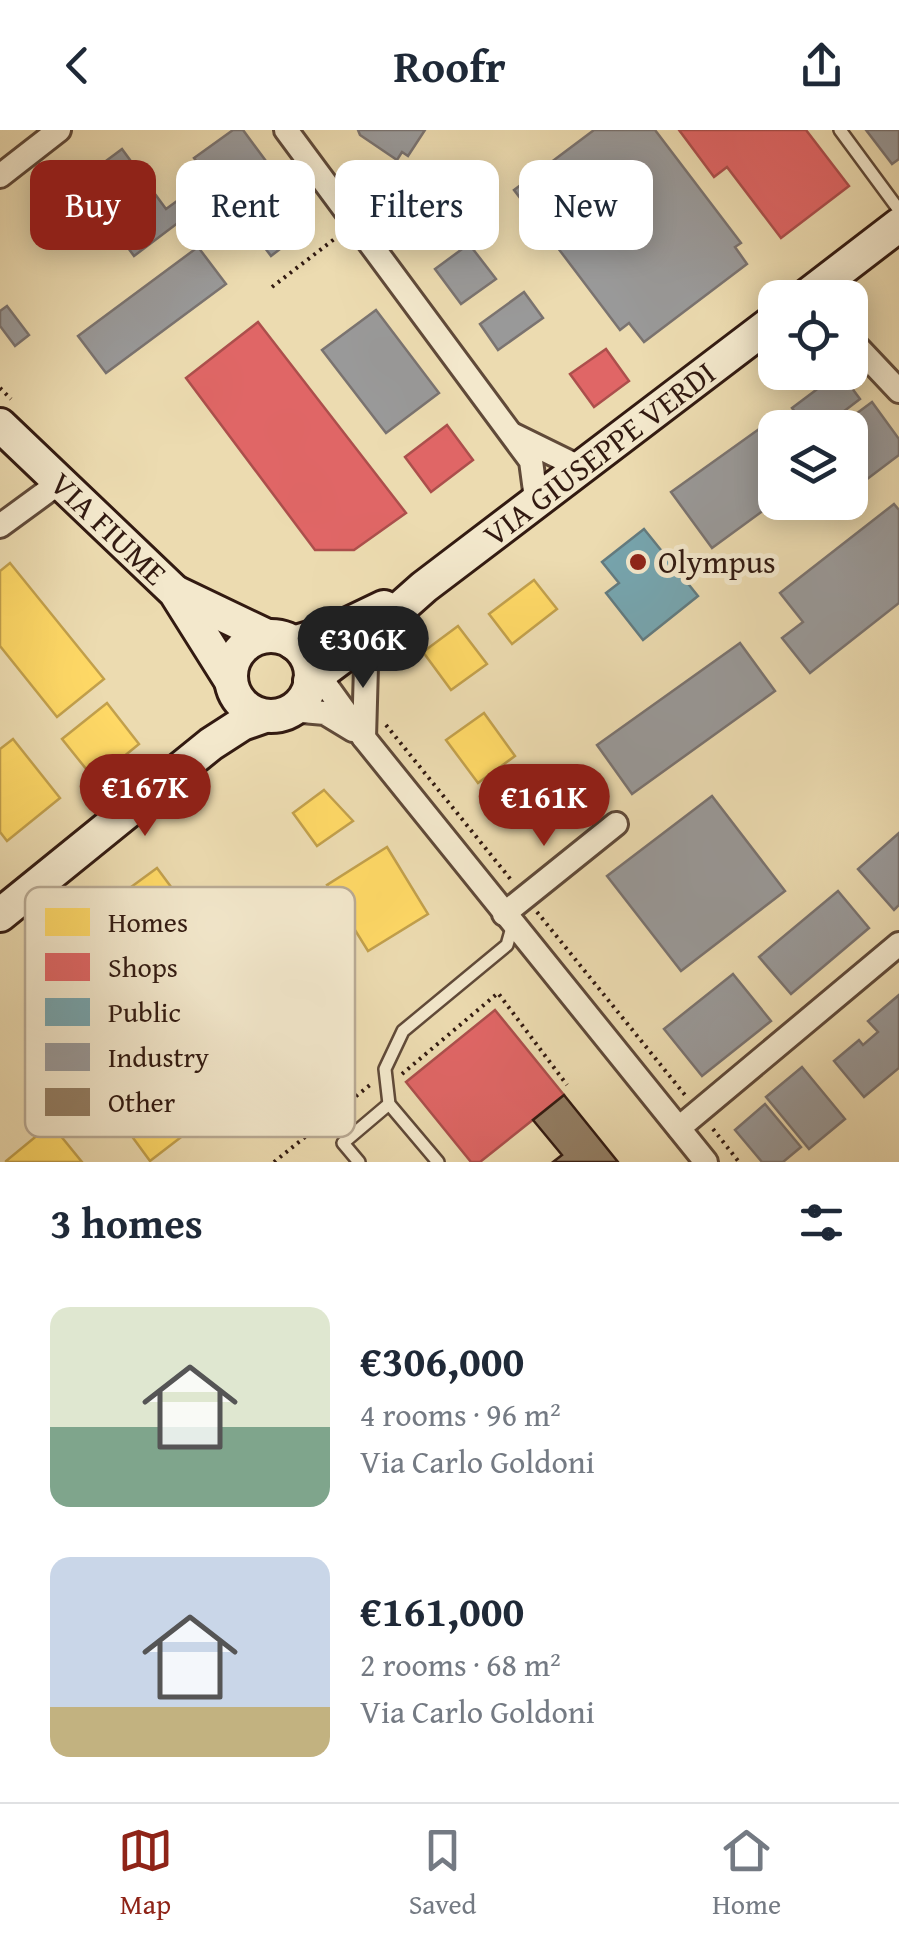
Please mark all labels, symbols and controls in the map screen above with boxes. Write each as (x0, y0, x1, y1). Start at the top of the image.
text: Roofr (393, 33, 506, 98)
icon: back (50, 38, 105, 93)
icon: share (794, 38, 849, 93)
chip: Buy (30, 160, 156, 250)
chip: Rent (176, 160, 315, 250)
chip: Filters (335, 160, 499, 250)
chip: New (519, 160, 653, 250)
map controls (758, 280, 868, 520)
button: locate (758, 280, 868, 390)
street label: VIA GIUSEPPE VERDI (473, 349, 725, 557)
button: layers (758, 410, 868, 520)
street label: VIA FIUME (40, 461, 178, 596)
place label: Olympus (658, 538, 776, 585)
marker: Olympus (627, 551, 649, 573)
pin: €306K (293, 606, 433, 691)
text: €306K (320, 615, 406, 662)
pin: €167K (75, 754, 215, 839)
text: €167K (102, 763, 188, 810)
pin: €161K (474, 764, 614, 849)
text: €161K (501, 773, 587, 820)
legend (25, 887, 355, 1137)
text: Homes (108, 901, 188, 942)
text: Shops (108, 946, 178, 987)
text: Public (108, 991, 181, 1032)
text: Industry (108, 1036, 209, 1077)
text: Other (108, 1081, 176, 1122)
text: 3 homes (50, 1192, 203, 1253)
icon: filters (794, 1195, 849, 1250)
text: €306,000 (360, 1330, 524, 1391)
icon: home (130, 1347, 250, 1467)
text: 4 rooms · 96 m² (360, 1391, 561, 1438)
text: Via Carlo Goldoni (360, 1438, 595, 1485)
text: €161,000 (360, 1580, 524, 1641)
icon: home (130, 1597, 250, 1717)
text: 2 rooms · 68 m² (360, 1641, 561, 1688)
text: Via Carlo Goldoni (360, 1688, 595, 1735)
tab: Map (118, 1823, 173, 1924)
tab: Saved (409, 1823, 476, 1924)
tab: Home (712, 1823, 781, 1924)

